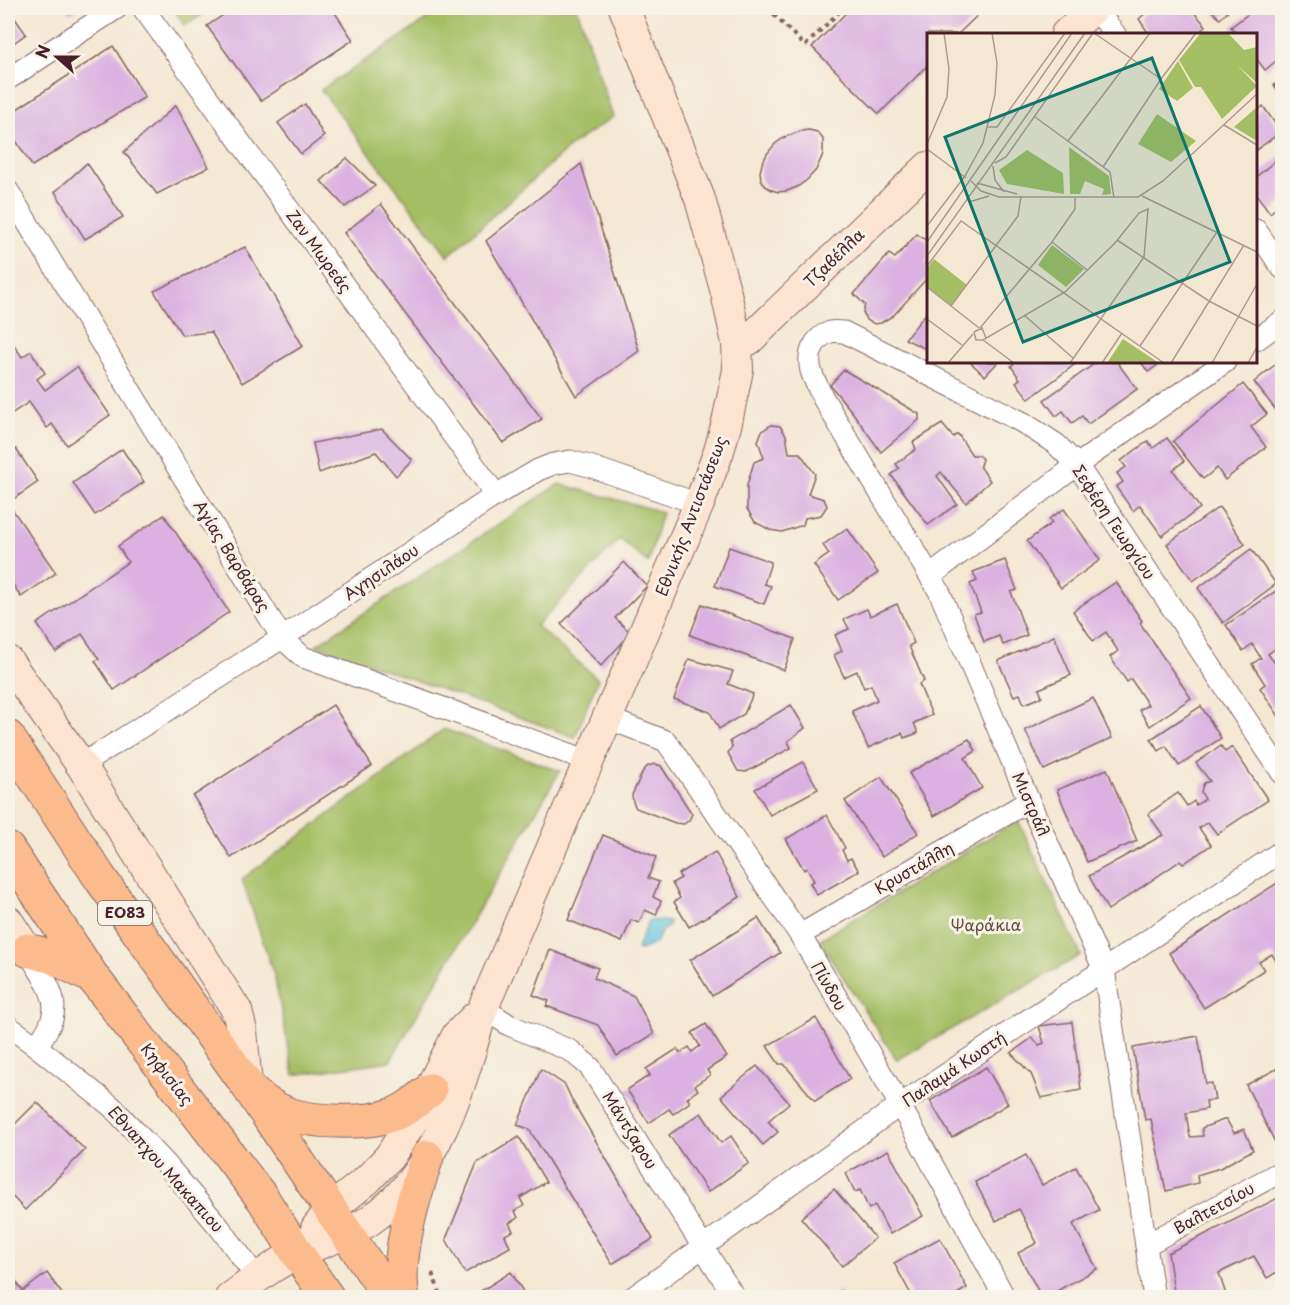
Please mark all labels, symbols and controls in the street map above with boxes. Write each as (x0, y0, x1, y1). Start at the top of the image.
north arrow (27, 27, 87, 87)
inset map (927, 33, 1257, 363)
text: N (29, 41, 56, 61)
street label: Ζαν Μωρεάς (281, 204, 358, 297)
street label: Τζαβέλλα (798, 222, 869, 292)
street label: Εθνικής Αντιστάσεως (648, 432, 732, 599)
street label: Σεφέρη Γεωργίου (1068, 459, 1162, 584)
street label: Αγίας Βαρβάρας (189, 495, 277, 616)
street label: Αγησιλάου (338, 537, 423, 605)
street label: Μιστράλ (1007, 768, 1057, 840)
street label: Κρυστάλλη (870, 835, 957, 899)
road number: ΕΟ83 (98, 901, 152, 925)
park label: Ψαράκια (951, 912, 1022, 936)
street label: Πίνδου (806, 957, 853, 1014)
street label: Παλαμά Κωστή (897, 1025, 1010, 1112)
street label: Κηφισίας (136, 1037, 200, 1110)
street label: Μάντζαρου (597, 1086, 664, 1173)
street label: Εθναπχου Μακαπιου (103, 1100, 230, 1237)
street label: Βαλτετσίου (1169, 1175, 1258, 1239)

